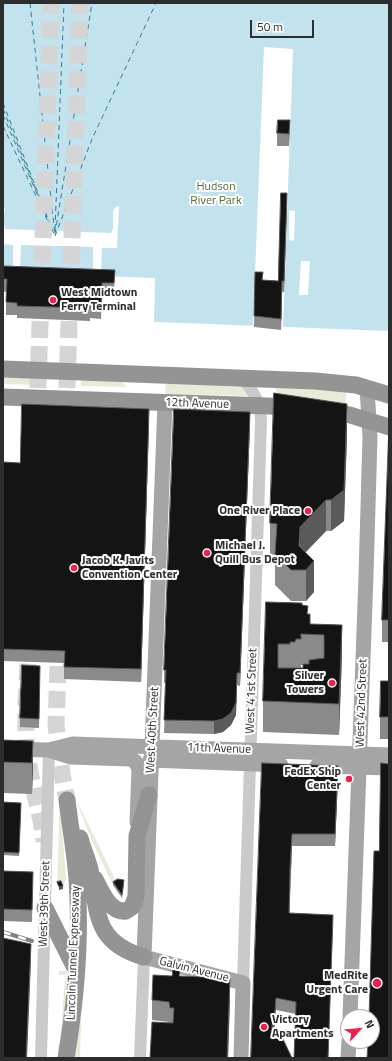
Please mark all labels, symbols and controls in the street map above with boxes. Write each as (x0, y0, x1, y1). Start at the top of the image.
scale bar (252, 12, 316, 38)
text: 50 m (257, 17, 283, 36)
park label: Hudson River Park (190, 180, 242, 208)
place label: West Midtown Ferry Terminal (61, 286, 137, 314)
marker: West Midtown Ferry Terminal (48, 295, 58, 305)
street label: 12th Avenue (165, 396, 229, 412)
place label: One River Place (219, 504, 300, 518)
marker: One River Place (303, 506, 313, 516)
place label: Michael J. Quill Bus Depot (215, 539, 295, 567)
marker: Michael J. Quill Bus Depot (202, 548, 212, 558)
place label: Jacob K. Javits Convention Center (82, 554, 177, 582)
marker: Jacob K. Javits Convention Center (69, 563, 79, 573)
street label: West 41st Street (243, 648, 261, 734)
street label: West 42nd Street (353, 658, 371, 748)
place label: Silver Towers (287, 669, 324, 697)
marker: Silver Towers (327, 678, 337, 688)
street label: West 40th Street (144, 686, 162, 774)
street label: 11th Avenue (187, 741, 251, 757)
place label: FedEx Ship Center (284, 765, 341, 793)
marker: FedEx Ship Center (344, 774, 354, 784)
street label: West 39th Street (36, 860, 54, 948)
street label: Lincoln Tunnel Expressway (64, 885, 84, 1021)
street label: Galvin Avenue (158, 954, 230, 986)
place label: MedRite Urgent Care (306, 969, 368, 997)
marker: MedRite Urgent Care (371, 977, 383, 989)
north arrow (340, 1009, 380, 1049)
place label: Victory Apartments (272, 1013, 334, 1041)
text: N (361, 1017, 379, 1031)
marker: Victory Apartments (259, 1022, 269, 1032)

